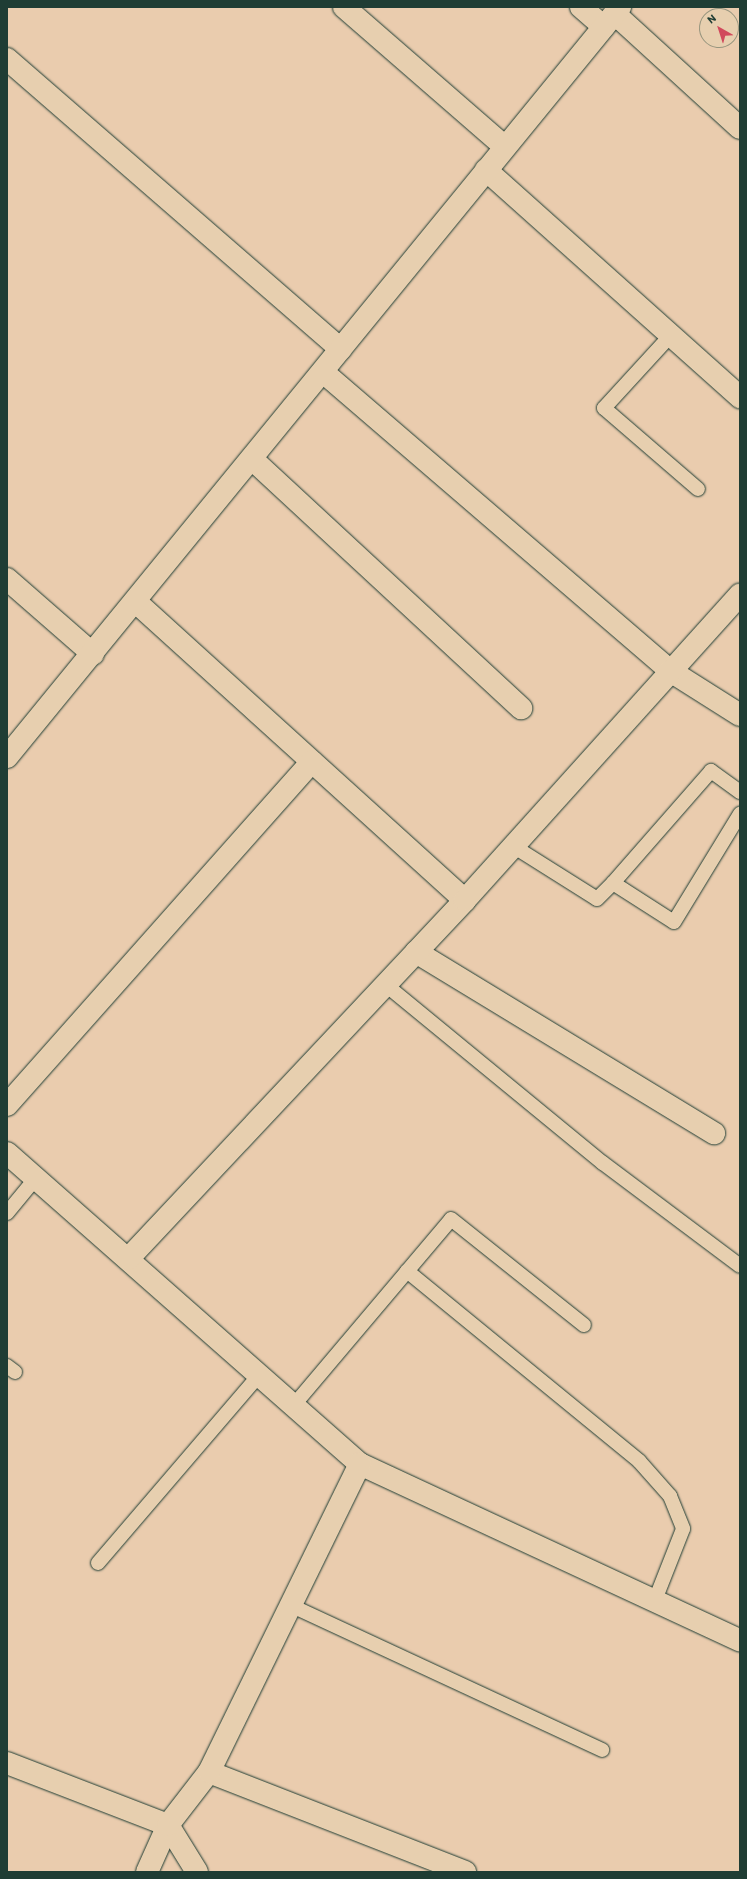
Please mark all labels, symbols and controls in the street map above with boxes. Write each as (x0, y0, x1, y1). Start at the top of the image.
north arrow (699, 8, 739, 48)
text: N (705, 12, 719, 26)

